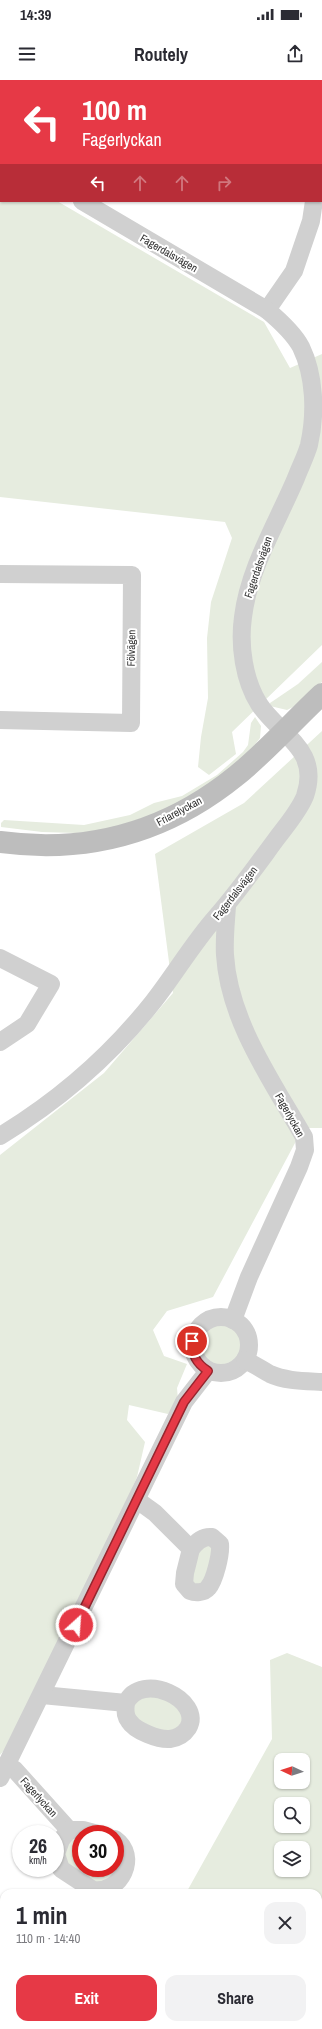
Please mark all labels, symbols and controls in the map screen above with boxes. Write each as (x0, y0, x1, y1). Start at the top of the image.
text: 14:39 (20, 4, 51, 25)
text: Routely (134, 42, 188, 67)
icon: menu (16, 43, 38, 65)
icon: share (284, 43, 306, 65)
text: 100 m (82, 91, 147, 129)
icon: left (16, 96, 68, 148)
text: Fagerlyckan (82, 127, 162, 152)
icon: left (87, 172, 109, 194)
icon: ahead (129, 172, 151, 194)
icon: ahead (171, 172, 193, 194)
icon: right (213, 172, 235, 194)
street label: Fagerdalsvägen (138, 231, 200, 275)
street label: Fagerdalsvägen (241, 534, 275, 600)
street label: Fölvägen (124, 630, 138, 666)
street label: Friarelyckan (154, 793, 204, 829)
street label: Fagerdalsvägen (210, 863, 260, 923)
street label: Fagerlyckan (272, 1090, 308, 1140)
pin (175, 1324, 209, 1358)
icon: arrive (181, 1330, 203, 1352)
position arrow (55, 1604, 97, 1646)
north arrow (274, 1753, 310, 1789)
map controls (274, 1753, 310, 1877)
street label: Fagerlyckan (18, 1774, 60, 1820)
button: search (274, 1797, 310, 1833)
speed limit sign: 30 (72, 1825, 124, 1877)
text: 26 (29, 1832, 47, 1859)
button: layers (274, 1841, 310, 1877)
text: km/h (29, 1854, 47, 1867)
text: 1 min (16, 1899, 67, 1931)
button: close (264, 1902, 306, 1944)
text: 110 m · 14:40 (16, 1930, 80, 1947)
button: Exit (16, 1975, 157, 2021)
button: Share (165, 1975, 306, 2021)

